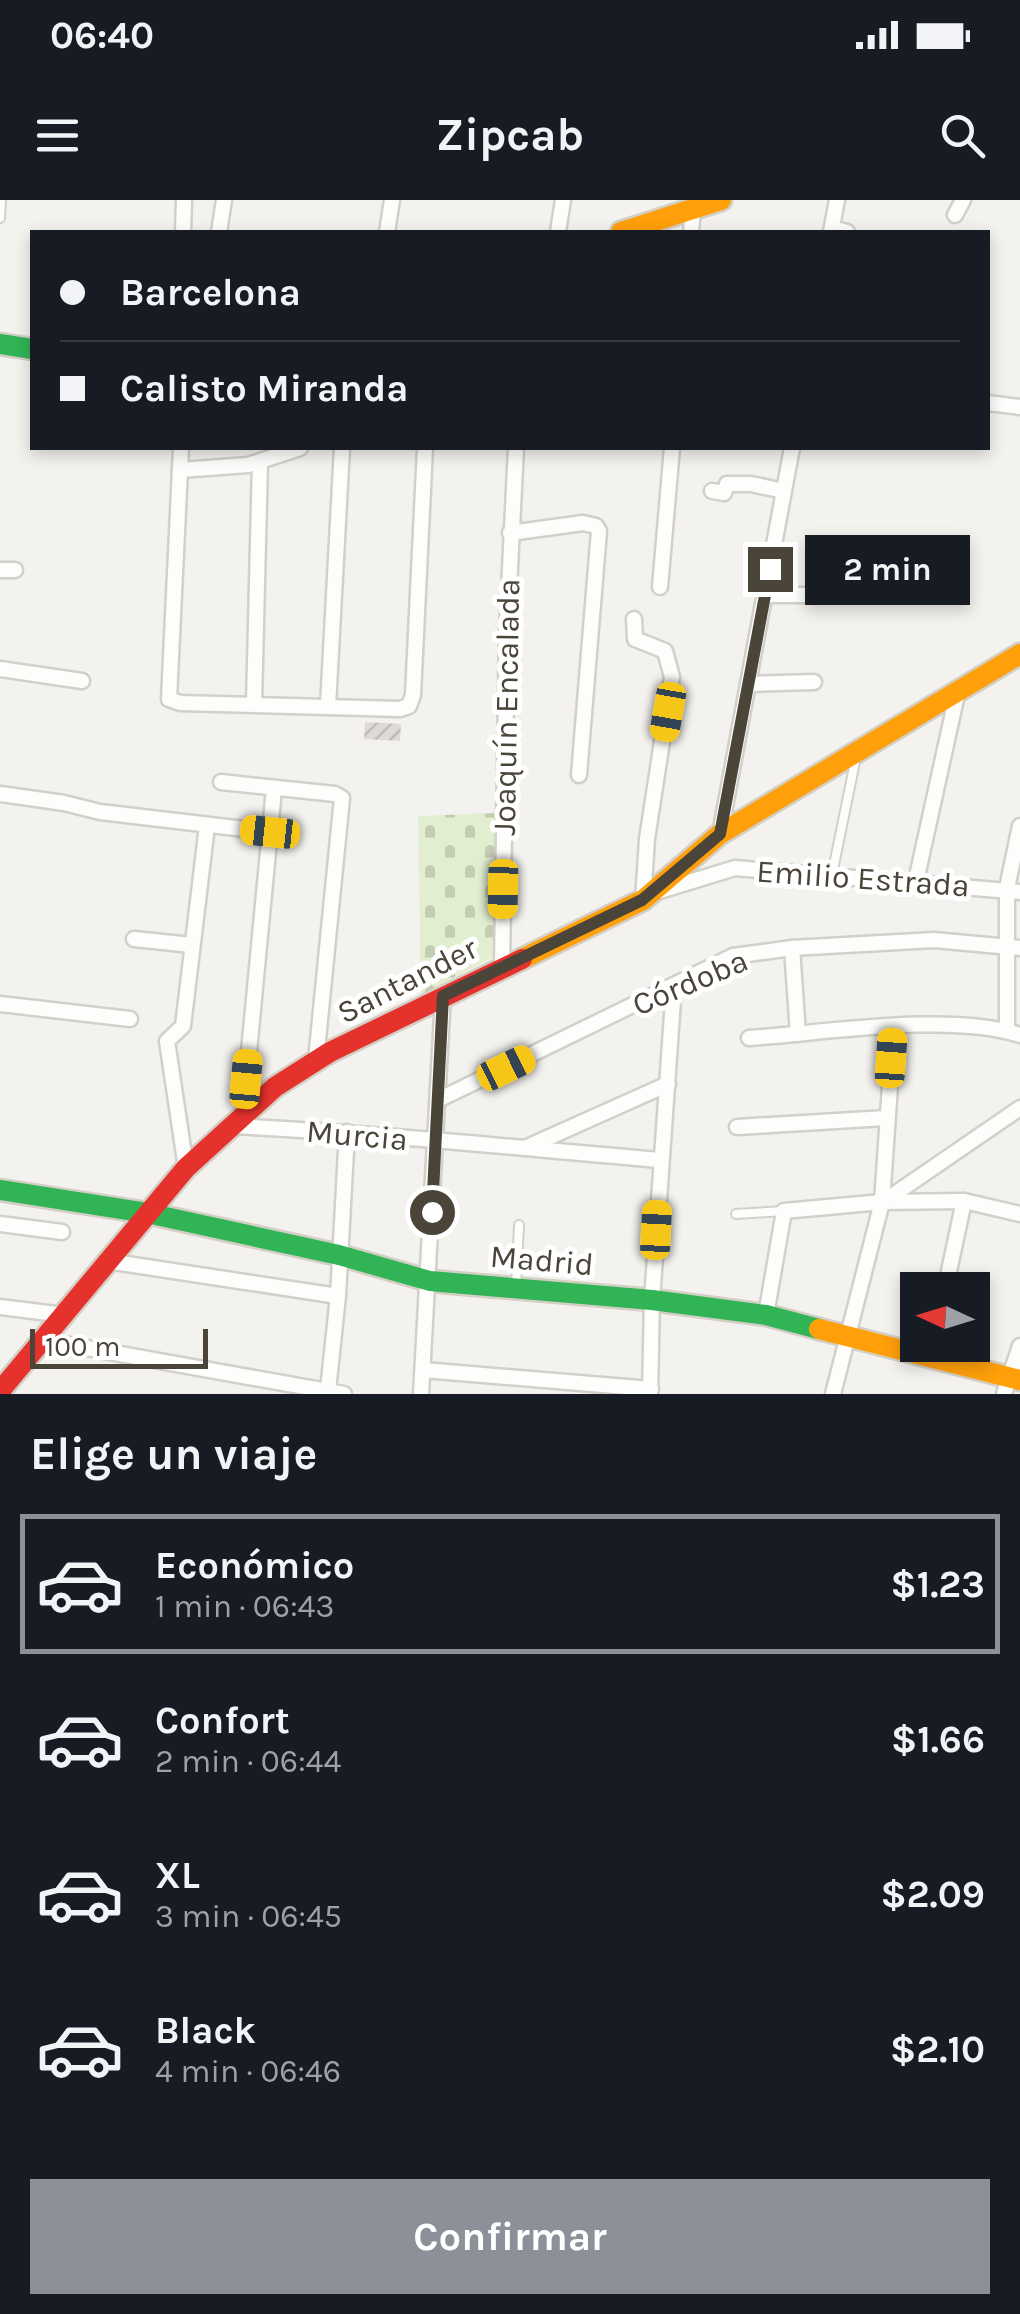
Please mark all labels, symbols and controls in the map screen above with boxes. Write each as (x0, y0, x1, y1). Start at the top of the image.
text: 06:40 (50, 13, 154, 58)
icon: menu (30, 108, 85, 163)
icon: search (935, 108, 990, 163)
text: Zipcab (436, 109, 584, 161)
text: Barcelona (120, 270, 301, 315)
text: Calisto Miranda (120, 366, 409, 411)
callout: 2 min (805, 534, 970, 604)
route end (748, 547, 793, 592)
text: 2 min (843, 551, 932, 588)
street label: Joaquín Encalada (486, 578, 527, 836)
car (648, 680, 688, 744)
car (239, 814, 301, 850)
street label: Emilio Estrada (755, 853, 971, 904)
car (487, 859, 519, 919)
street label: Santander (331, 929, 484, 1031)
street label: Córdoba (627, 942, 753, 1023)
car (874, 1027, 908, 1089)
car (472, 1041, 540, 1095)
car (228, 1048, 264, 1110)
street label: Murcia (305, 1113, 409, 1158)
route start (410, 1190, 455, 1235)
car (639, 1199, 673, 1261)
street label: Madrid (489, 1238, 595, 1283)
north arrow (900, 1272, 990, 1362)
map controls (900, 1272, 990, 1362)
scale bar (30, 1324, 208, 1368)
text: 100 m (45, 1330, 120, 1363)
text: Elige un viaje (30, 1428, 317, 1480)
icon: car (35, 1539, 125, 1629)
text: Económico (155, 1543, 354, 1588)
text: $1.23 (890, 1562, 985, 1607)
text: 1 min · 06:43 (155, 1588, 334, 1625)
icon: car (35, 1694, 125, 1784)
text: Confort (155, 1698, 290, 1743)
text: $1.66 (891, 1717, 985, 1762)
text: 2 min · 06:44 (155, 1743, 341, 1780)
icon: car (35, 1849, 125, 1939)
text: XL (155, 1853, 200, 1898)
text: $2.09 (880, 1872, 985, 1917)
text: 3 min · 06:45 (155, 1898, 342, 1935)
icon: car (35, 2004, 125, 2094)
text: Black (155, 2008, 256, 2053)
text: $2.10 (890, 2027, 985, 2072)
text: 4 min · 06:46 (155, 2053, 341, 2090)
button: Confirmar (30, 2179, 990, 2294)

